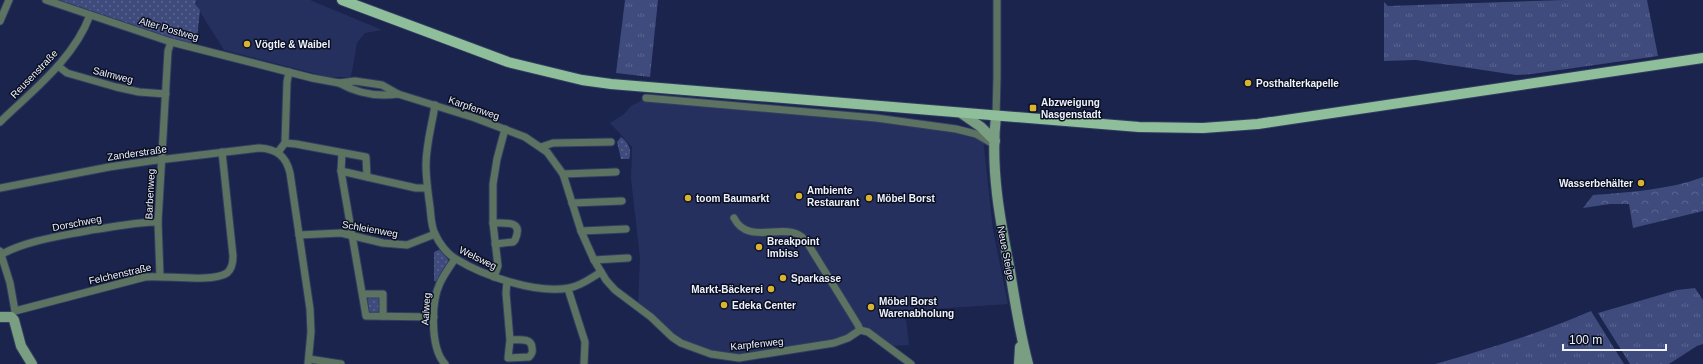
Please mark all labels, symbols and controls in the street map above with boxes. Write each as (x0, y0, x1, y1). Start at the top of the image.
street label: Alter Postweg (138, 15, 200, 43)
marker: Vögtle & Waibel (242, 39, 252, 49)
place label: Vögtle & Waibel (255, 39, 330, 50)
street label: Reusenstraße (8, 47, 60, 100)
street label: Salmweg (92, 65, 134, 85)
marker: Posthalterkapelle (1243, 78, 1253, 88)
place label: Posthalterkapelle (1256, 78, 1339, 89)
street label: Karpfenweg (447, 94, 501, 122)
place label: Abzweigung Nasgenstadt (1041, 97, 1102, 120)
marker: Abzweigung Nasgenstadt (1028, 103, 1038, 113)
street label: Zanderstraße (107, 143, 168, 163)
street label: Barbenweg (143, 168, 157, 220)
place label: Wasserbehälter (1559, 178, 1633, 189)
marker: Wasserbehälter (1636, 178, 1646, 188)
place label: Ambiente Restaurant (807, 185, 860, 208)
marker: Ambiente Restaurant (794, 191, 804, 201)
marker: toom Baumarkt (683, 193, 693, 203)
place label: toom Baumarkt (696, 193, 770, 204)
marker: Möbel Borst (864, 193, 874, 203)
place label: Möbel Borst (877, 193, 935, 204)
street label: Dorschweg (51, 213, 103, 233)
street label: Schleienweg (341, 219, 399, 239)
street label: Neue Steige (995, 225, 1017, 281)
place label: Breakpoint Imbiss (767, 236, 820, 259)
marker: Breakpoint Imbiss (754, 242, 764, 252)
street label: Welsweg (457, 244, 499, 272)
street label: Felchenstraße (88, 261, 153, 287)
marker: Sparkasse (778, 273, 788, 283)
place label: Sparkasse (791, 273, 841, 284)
place label: Markt-Bäckerei (691, 284, 763, 295)
marker: Markt-Bäckerei (766, 284, 776, 294)
street label: Aalweg (419, 292, 433, 326)
place label: Möbel Borst Warenabholung (879, 296, 954, 319)
marker: Edeka Center (719, 300, 729, 310)
place label: Edeka Center (732, 300, 796, 311)
marker: Möbel Borst Warenabholung (866, 302, 876, 312)
scale bar (1563, 326, 1666, 352)
text: 100 m (1569, 333, 1602, 347)
street label: Karpfenweg (730, 336, 784, 352)

